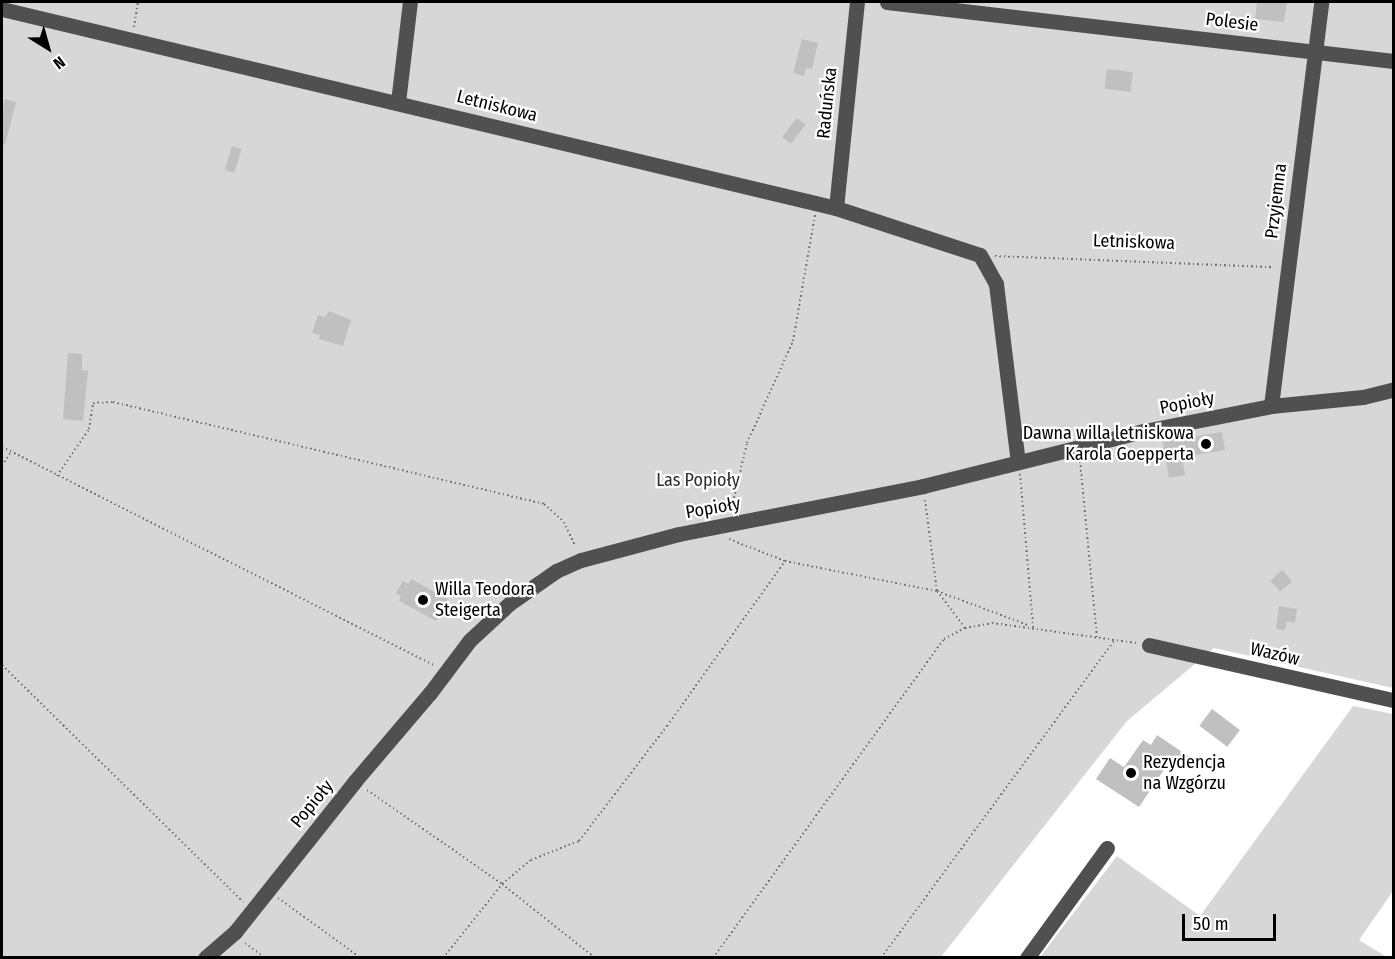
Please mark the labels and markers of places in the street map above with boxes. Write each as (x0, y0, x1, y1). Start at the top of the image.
place label: Dawna willa letniskowa Karola Goepperta (1023, 423, 1194, 466)
marker: Dawna willa letniskowa Karola Goepperta (1199, 437, 1213, 451)
place label: Willa Teodora Steigerta (435, 579, 535, 622)
marker: Willa Teodora Steigerta (416, 593, 430, 607)
place label: Rezydencja na Wzgórzu (1143, 752, 1226, 795)
marker: Rezydencja na Wzgórzu (1124, 766, 1138, 780)

